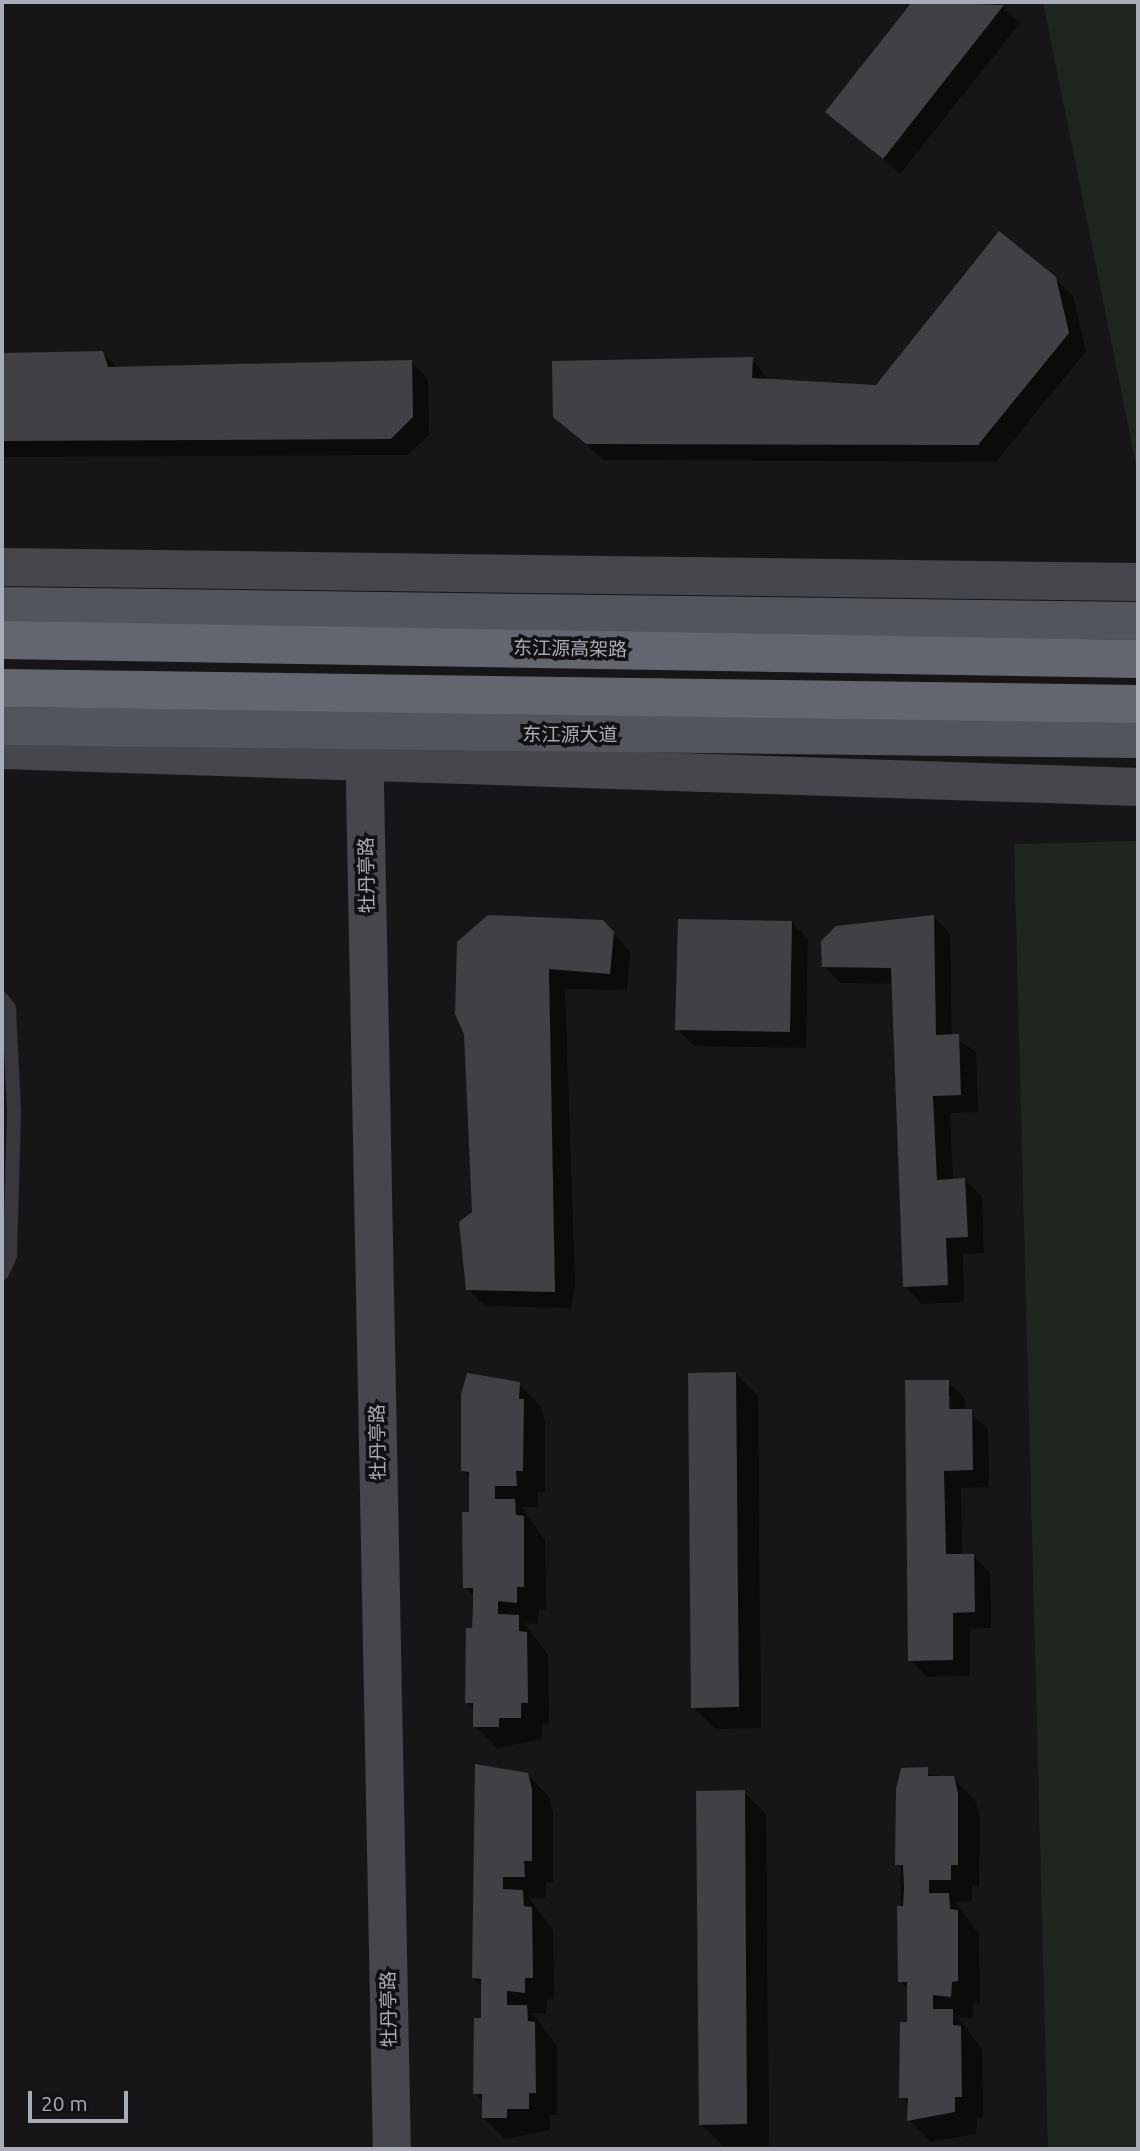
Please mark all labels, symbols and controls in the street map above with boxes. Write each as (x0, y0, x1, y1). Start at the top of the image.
street label: 东江源高架路 (513, 637, 627, 661)
street label: 东江源大道 (523, 724, 617, 746)
street label: 牡丹亭路 (355, 837, 379, 913)
street label: 牡丹亭路 (366, 1404, 390, 1480)
street label: 牡丹亭路 (377, 1971, 401, 2047)
scale bar (32, 2078, 131, 2122)
text: 20 m (41, 2091, 88, 2115)

